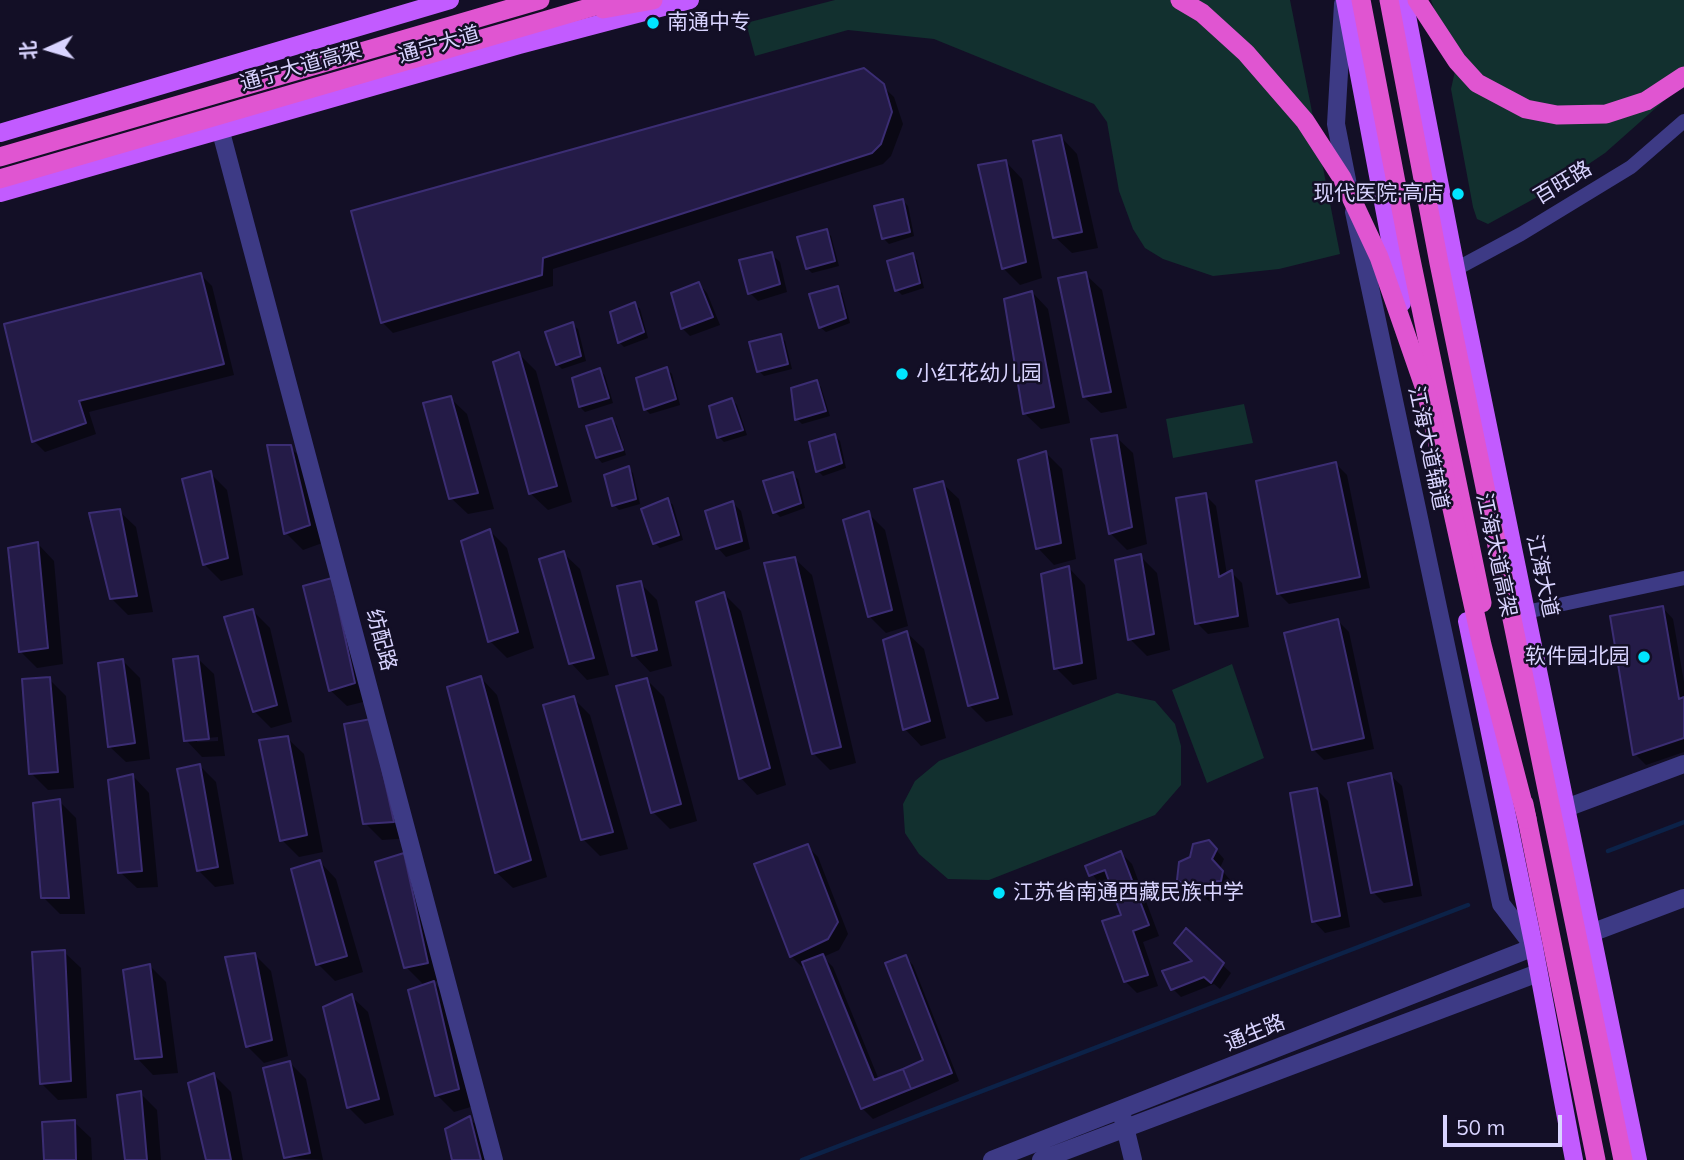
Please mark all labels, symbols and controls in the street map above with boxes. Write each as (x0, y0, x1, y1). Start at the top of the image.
place label: 南通中专 (667, 10, 751, 36)
north arrow (14, 14, 84, 84)
marker: 南通中专 (645, 15, 661, 31)
street label: 通宁大道 (395, 21, 483, 69)
street label: 通宁大道高架 (237, 38, 365, 96)
text: 北 (15, 40, 41, 61)
street label: 百旺路 (1530, 156, 1596, 210)
place label: 现代医院·高店 (1313, 181, 1444, 207)
marker: 现代医院·高店 (1450, 186, 1466, 202)
place label: 小红花幼儿园 (916, 361, 1042, 387)
marker: 小红花幼儿园 (894, 366, 910, 382)
street label: 江海大道辅道 (1403, 384, 1453, 512)
street label: 江海大道高架 (1471, 491, 1521, 619)
street label: 江海大道 (1521, 532, 1563, 620)
street label: 纺配路 (361, 606, 401, 674)
place label: 软件园北园 (1525, 644, 1630, 670)
marker: 软件园北园 (1636, 649, 1652, 665)
place label: 江苏省南通西藏民族中学 (1013, 880, 1244, 906)
marker: 江苏省南通西藏民族中学 (991, 885, 1007, 901)
street label: 通生路 (1221, 1010, 1289, 1056)
scale bar (1446, 1100, 1565, 1144)
text: 50 m (1456, 1114, 1505, 1140)

